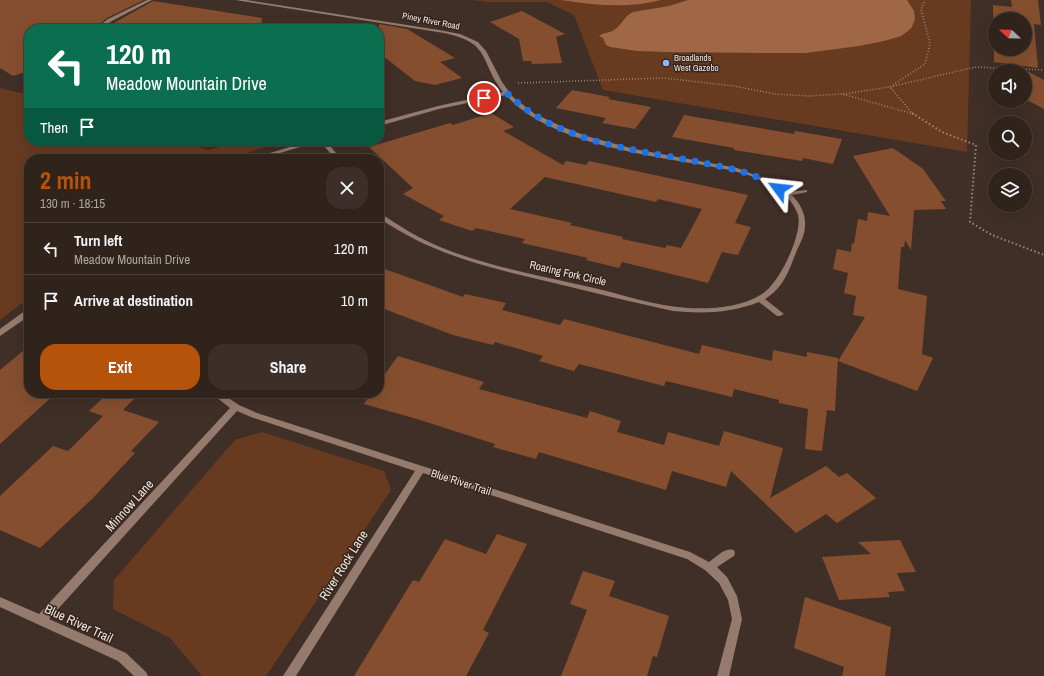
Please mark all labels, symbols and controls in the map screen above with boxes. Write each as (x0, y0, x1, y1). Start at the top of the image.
street label: Piney River Road (401, 10, 461, 32)
north arrow (988, 12, 1032, 56)
map controls (988, 12, 1032, 212)
text: 120 m (106, 35, 171, 73)
icon: left (40, 40, 92, 92)
place label: Broadlands West Gazebo (674, 52, 719, 74)
marker: Broadlands West Gazebo (661, 58, 671, 68)
button: sound (988, 64, 1032, 108)
text: Meadow Mountain Drive (106, 71, 267, 96)
pin (467, 81, 501, 115)
icon: arrive (473, 87, 495, 109)
icon: arrive (76, 116, 98, 138)
button: search (988, 116, 1032, 160)
text: Then (40, 117, 68, 138)
text: 2 min (40, 164, 91, 196)
button: close (326, 167, 368, 209)
position arrow (758, 168, 800, 210)
button: layers (988, 168, 1032, 212)
text: 130 m · 18:15 (40, 195, 105, 212)
text: Turn left (74, 230, 122, 251)
icon: left (40, 238, 62, 260)
text: 120 m (334, 238, 368, 259)
text: Meadow Mountain Drive (74, 251, 190, 268)
street label: Roaring Fork Circle (528, 257, 608, 289)
icon: arrive (40, 290, 62, 312)
text: Arrive at destination (74, 290, 193, 311)
text: 10 m (341, 290, 368, 311)
button: Exit (40, 344, 200, 390)
button: Share (208, 344, 368, 390)
street label: Blue River Trail (429, 466, 493, 498)
street label: Minnow Lane (102, 476, 157, 535)
street label: River Rock Lane (315, 527, 372, 603)
street label: Blue River Trail (42, 600, 116, 647)

